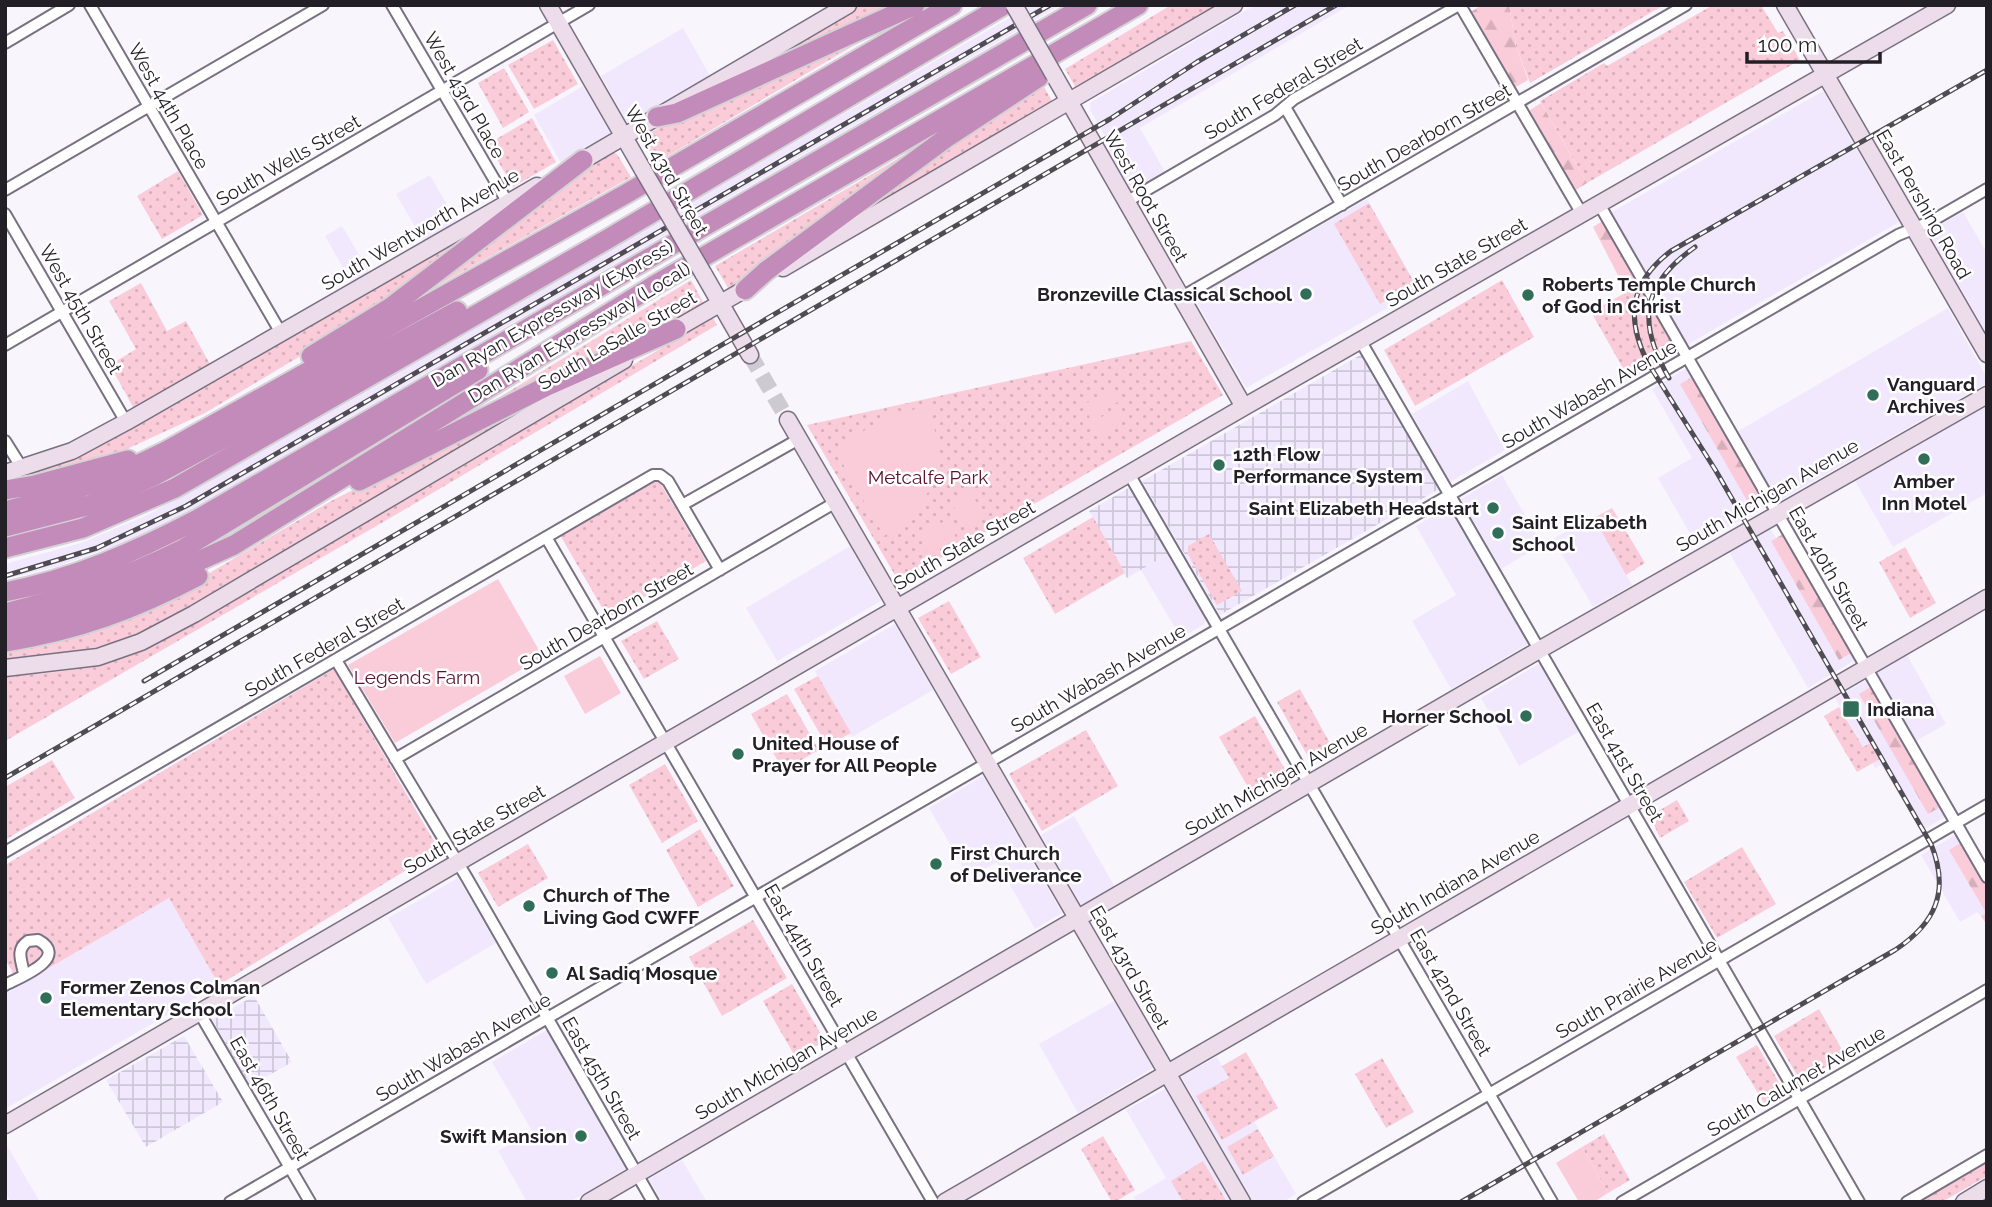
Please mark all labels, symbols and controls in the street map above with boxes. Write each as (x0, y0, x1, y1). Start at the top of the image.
scale bar (1747, 21, 1880, 65)
street label: West 43rd Place (420, 28, 510, 162)
street label: South Federal Street (1200, 32, 1366, 144)
text: 100 m (1758, 32, 1817, 57)
street label: West 44th Place (124, 39, 214, 173)
street label: South Dearborn Street (1333, 78, 1515, 196)
street label: West 43rd Street (621, 101, 713, 239)
street label: South Wells Street (212, 110, 364, 210)
street label: East Pershing Road (1872, 125, 1976, 283)
street label: West Root Street (1099, 126, 1193, 266)
street label: South Wentworth Avenue (317, 163, 523, 295)
street label: South State Street (1382, 212, 1531, 311)
street label: Dan Ryan Expressway (Express) (427, 234, 677, 392)
street label: West 45th Street (35, 240, 127, 378)
street label: Dan Ryan Expressway (Local) (464, 257, 694, 407)
place label: Roberts Temple Church of God in Christ (1542, 273, 1756, 317)
place label: Bronzeville Classical School (1037, 283, 1293, 305)
street label: South LaSalle Street (534, 285, 700, 394)
marker: Bronzeville Classical School (1298, 286, 1314, 302)
marker: Roberts Temple Church of God in Christ (1520, 287, 1536, 303)
street label: South Wabash Avenue (1498, 335, 1680, 453)
place label: Vanguard Archives (1887, 373, 1975, 417)
marker: Vanguard Archives (1865, 387, 1881, 403)
street label: South Michigan Avenue (1672, 434, 1862, 556)
place label: 12th Flow Performance System (1233, 443, 1423, 487)
marker: Amber Inn Motel (1916, 451, 1932, 467)
marker: 12th Flow Performance System (1211, 457, 1227, 473)
park label: Metcalfe Park (868, 466, 988, 488)
place label: Amber Inn Motel (1881, 470, 1968, 514)
street label: South State Street (890, 495, 1039, 594)
place label: Saint Elizabeth Headstart (1248, 497, 1480, 519)
marker: Saint Elizabeth Headstart (1485, 500, 1501, 516)
street label: East 40th Street (1785, 502, 1874, 634)
place label: Saint Elizabeth School (1512, 511, 1647, 555)
marker: Saint Elizabeth School (1490, 525, 1506, 541)
street label: South Dearborn Street (515, 557, 697, 675)
street label: South Federal Street (240, 592, 408, 702)
street label: South Wabash Avenue (1007, 619, 1189, 737)
park label: Legends Farm (354, 666, 480, 688)
place label: Indiana (1867, 698, 1934, 720)
street label: East 41st Street (1582, 699, 1668, 826)
marker: Indiana (1841, 699, 1861, 719)
place label: Horner School (1382, 705, 1513, 727)
marker: Horner School (1518, 708, 1534, 724)
street label: South Michigan Avenue (1181, 718, 1371, 840)
place label: United House of Prayer for All People (752, 732, 937, 776)
marker: United House of Prayer for All People (730, 746, 746, 762)
street label: South State Street (400, 779, 549, 878)
street label: South Indiana Avenue (1367, 825, 1543, 939)
place label: First Church of Deliverance (950, 842, 1082, 886)
marker: First Church of Deliverance (928, 856, 944, 872)
street label: East 44th Street (760, 880, 848, 1011)
place label: Church of The Living God CWFF (543, 884, 699, 928)
marker: Church of The Living God CWFF (521, 898, 537, 914)
street label: East 43rd Street (1086, 902, 1174, 1033)
street label: East 42nd Street (1406, 925, 1497, 1060)
street label: South Prairie Avenue (1552, 933, 1720, 1043)
place label: Al Sadiq Mosque (566, 962, 717, 984)
marker: Al Sadiq Mosque (544, 965, 560, 981)
place label: Former Zenos Colman Elementary School (60, 976, 260, 1020)
street label: South Wabash Avenue (372, 988, 554, 1106)
marker: Former Zenos Colman Elementary School (38, 990, 54, 1006)
street label: South Michigan Avenue (691, 1002, 881, 1124)
street label: East 45th Street (558, 1013, 646, 1144)
street label: South Calumet Avenue (1703, 1021, 1889, 1141)
street label: East 46th Street (226, 1032, 315, 1164)
place label: Swift Mansion (440, 1125, 567, 1147)
marker: Swift Mansion (573, 1128, 589, 1144)

